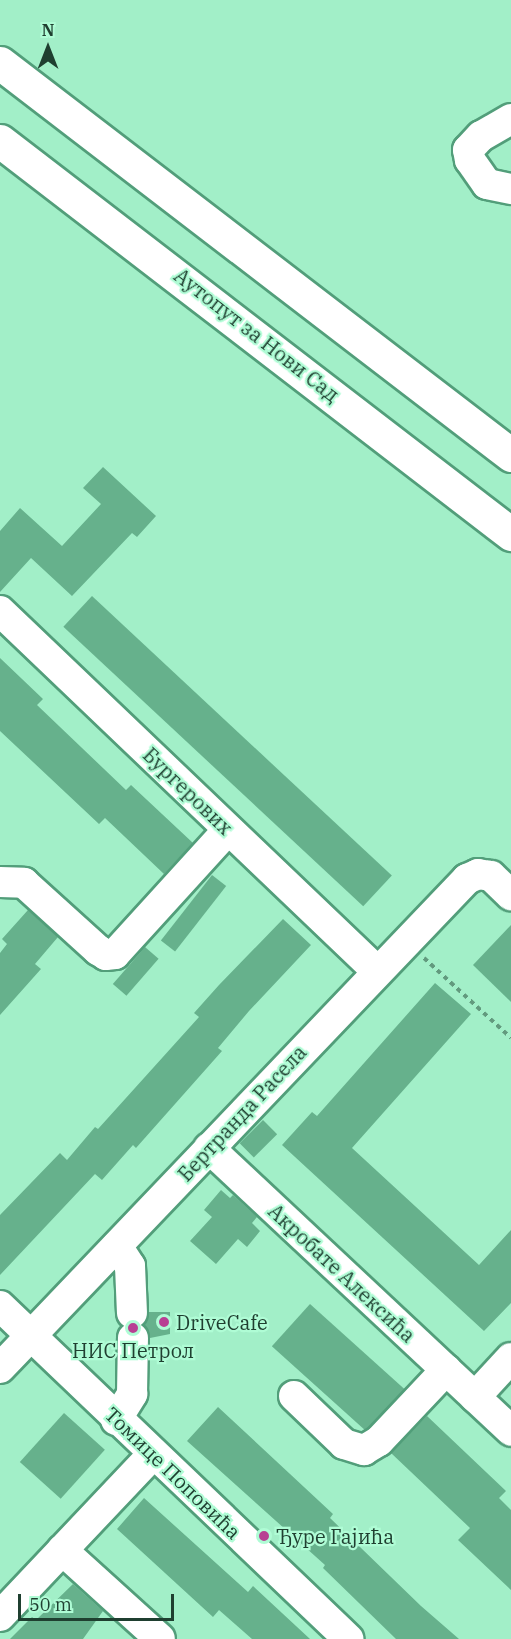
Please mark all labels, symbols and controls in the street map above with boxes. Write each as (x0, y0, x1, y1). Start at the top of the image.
north arrow (18, 18, 78, 78)
text: N (42, 20, 54, 40)
street label: Аутопут за Нови Сад (170, 263, 344, 407)
street label: Бургерових (138, 742, 238, 840)
street label: Бертранда Расела (173, 1040, 311, 1186)
street label: Акробате Алексића (264, 1199, 420, 1347)
place label: DriveCafe (176, 1310, 268, 1334)
marker: DriveCafe (157, 1315, 171, 1329)
marker: НИС Петрол (126, 1321, 140, 1335)
place label: НИС Петрол (72, 1338, 194, 1362)
street label: Томице Поповића (100, 1402, 246, 1544)
place label: Ђуре Гајића (276, 1524, 394, 1548)
marker: Ђуре Гајића (257, 1529, 271, 1543)
scale bar (21, 1582, 177, 1620)
text: 50 m (29, 1593, 72, 1616)

